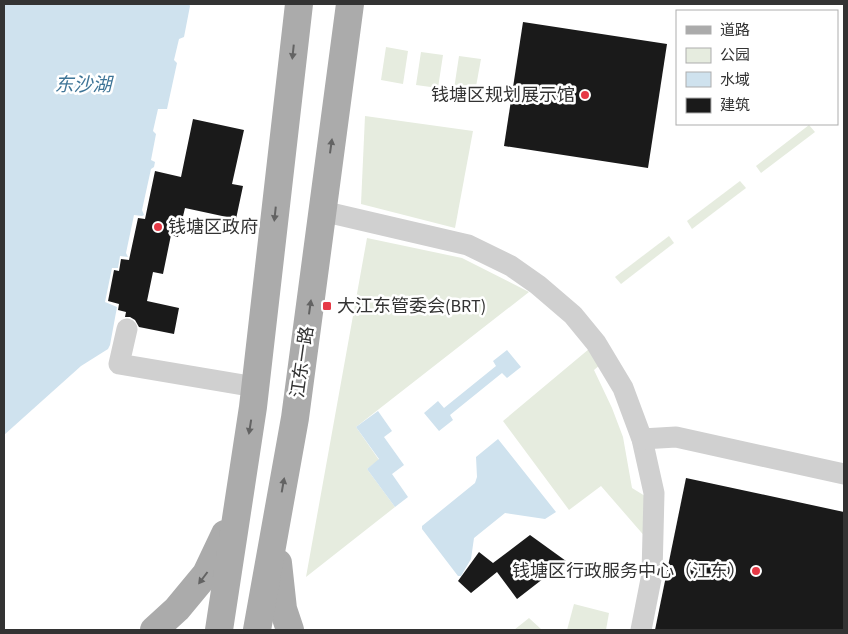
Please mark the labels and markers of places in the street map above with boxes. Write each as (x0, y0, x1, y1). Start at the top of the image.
place label: 钱塘区规划展示馆 (431, 83, 575, 108)
marker: 钱塘区规划展示馆 (579, 89, 591, 101)
place label: 钱塘区政府 (168, 215, 258, 240)
marker: 钱塘区政府 (152, 221, 164, 233)
place label: 大江东管委会(BRT) (337, 294, 486, 319)
marker: 大江东管委会(BRT) (321, 300, 333, 312)
place label: 钱塘区行政服务中心（江东） (512, 559, 746, 584)
marker: 钱塘区行政服务中心（江东） (750, 565, 762, 577)

